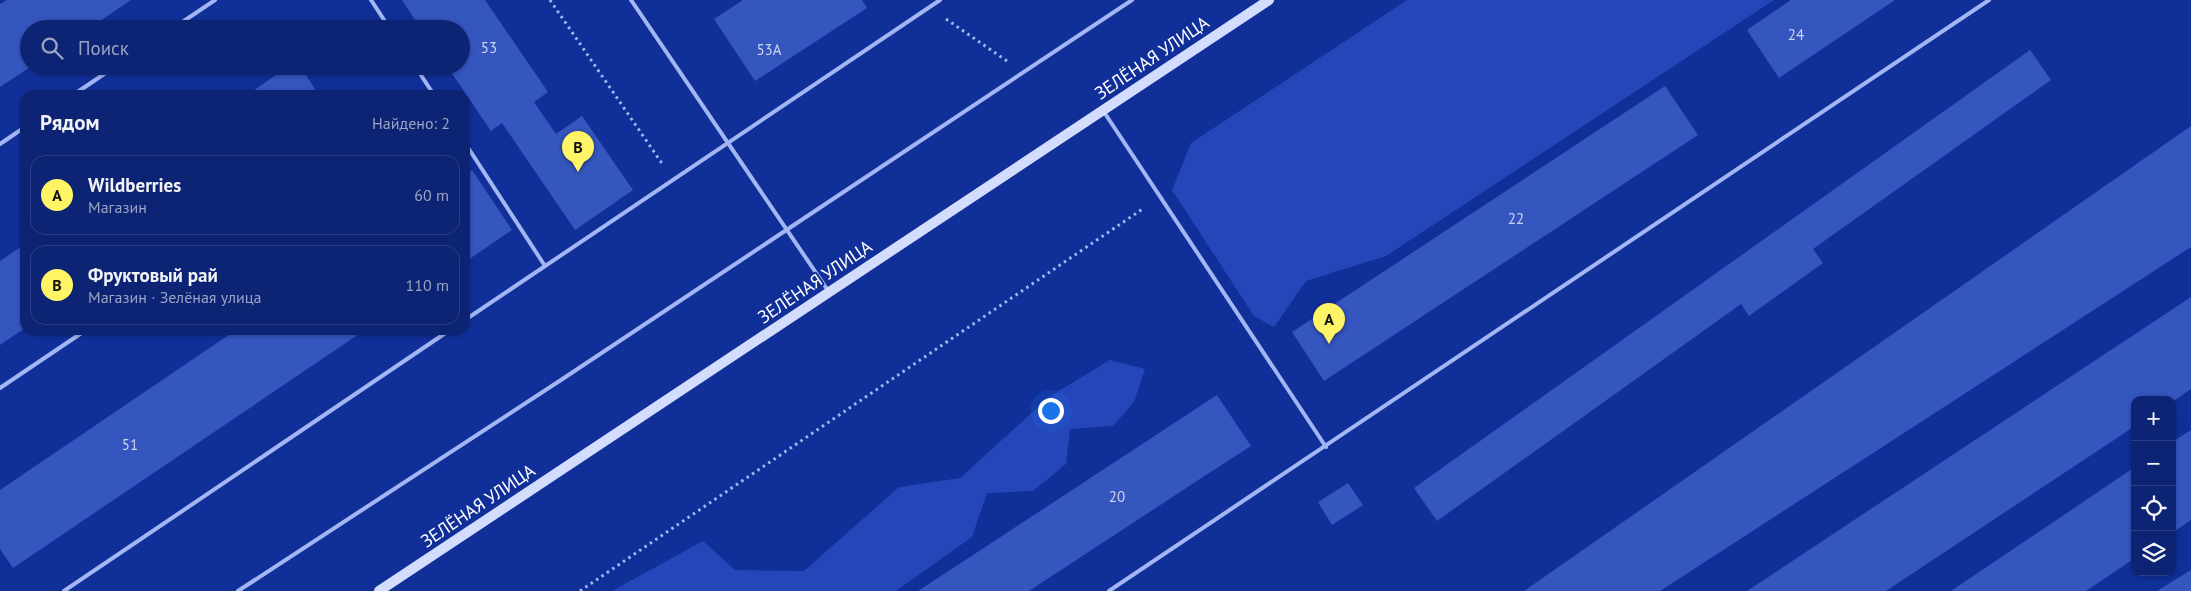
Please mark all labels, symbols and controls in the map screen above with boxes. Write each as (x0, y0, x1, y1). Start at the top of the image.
street label: ЗЕЛЁНАЯ УЛИЦА (1090, 11, 1214, 104)
search box (20, 20, 470, 75)
house number: 24 (1788, 25, 1804, 44)
icon: search (38, 34, 66, 62)
text: Поиск (78, 36, 129, 60)
house number: 53 (481, 38, 497, 57)
house number: 53А (756, 40, 782, 59)
text: Рядом (40, 109, 99, 136)
text: Найдено: 2 (372, 113, 450, 133)
pin: B (562, 131, 594, 172)
text: Wildberries (88, 173, 181, 197)
text: A (52, 185, 62, 205)
text: 60 m (414, 185, 449, 205)
text: Магазин (88, 197, 147, 217)
house number: 22 (1508, 209, 1524, 228)
street label: ЗЕЛЁНАЯ УЛИЦА (753, 235, 877, 328)
text: Фруктовый рай (88, 263, 218, 287)
text: B (52, 275, 62, 295)
text: 110 m (406, 275, 449, 295)
text: Магазин · Зелёная улица (88, 287, 261, 307)
pin: A (1313, 303, 1345, 344)
map controls (2131, 396, 2176, 576)
button: + (2131, 396, 2176, 441)
your location (1038, 398, 1064, 424)
house number: 51 (122, 435, 138, 454)
button: − (2131, 441, 2176, 486)
street label: ЗЕЛЁНАЯ УЛИЦА (416, 459, 540, 552)
button: locate (2131, 486, 2176, 531)
house number: 20 (1109, 487, 1125, 506)
button: layers (2131, 531, 2176, 576)

